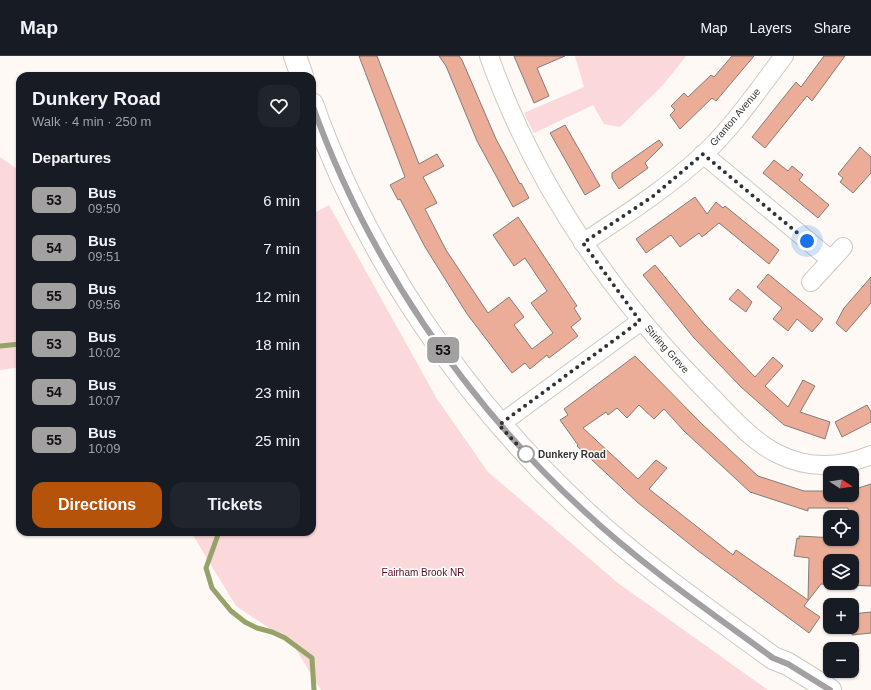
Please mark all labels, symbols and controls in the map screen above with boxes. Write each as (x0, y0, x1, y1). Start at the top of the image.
text: Map (20, 17, 58, 38)
text: Map (700, 20, 728, 36)
text: Layers (750, 20, 792, 36)
text: Share (814, 20, 851, 36)
button: heart (258, 85, 300, 127)
street label: Granton Avenue (708, 86, 763, 148)
text: Dunkery Road (32, 88, 161, 109)
text: Walk · 4 min · 250 m (32, 114, 151, 129)
text: Departures (32, 149, 111, 166)
text: Bus (88, 184, 116, 201)
text: 53 (46, 192, 62, 208)
text: 6 min (263, 192, 300, 209)
text: 09:50 (88, 201, 121, 216)
your location (797, 231, 817, 251)
text: Bus (88, 232, 116, 249)
text: 54 (46, 240, 62, 256)
text: 7 min (263, 240, 300, 257)
text: 09:51 (88, 249, 121, 264)
text: Bus (88, 280, 116, 297)
text: 55 (46, 288, 62, 304)
text: 12 min (255, 288, 300, 305)
text: 09:56 (88, 297, 121, 312)
street label: Stirling Grove (643, 323, 692, 376)
text: Bus (88, 328, 116, 345)
text: 53 (46, 336, 62, 352)
text: 18 min (255, 336, 300, 353)
line badge: 53 (425, 337, 461, 363)
text: 53 (435, 342, 451, 358)
text: 10:02 (88, 345, 121, 360)
text: Bus (88, 376, 116, 393)
text: 54 (46, 384, 62, 400)
text: 23 min (255, 384, 300, 401)
text: 10:07 (88, 393, 121, 408)
text: Bus (88, 424, 116, 441)
text: 55 (46, 432, 62, 448)
text: 25 min (255, 432, 300, 449)
text: 10:09 (88, 441, 121, 456)
marker: Dunkery Road (517, 445, 535, 463)
place label: Dunkery Road (538, 449, 606, 460)
north arrow (823, 466, 859, 502)
map controls (823, 466, 859, 678)
button: Directions (32, 482, 162, 528)
button: Tickets (170, 482, 300, 528)
button: locate (823, 510, 859, 546)
button: layers (823, 554, 859, 590)
park label: Fairham Brook NR (382, 567, 464, 578)
button: + (823, 598, 859, 634)
button: − (823, 642, 859, 678)

